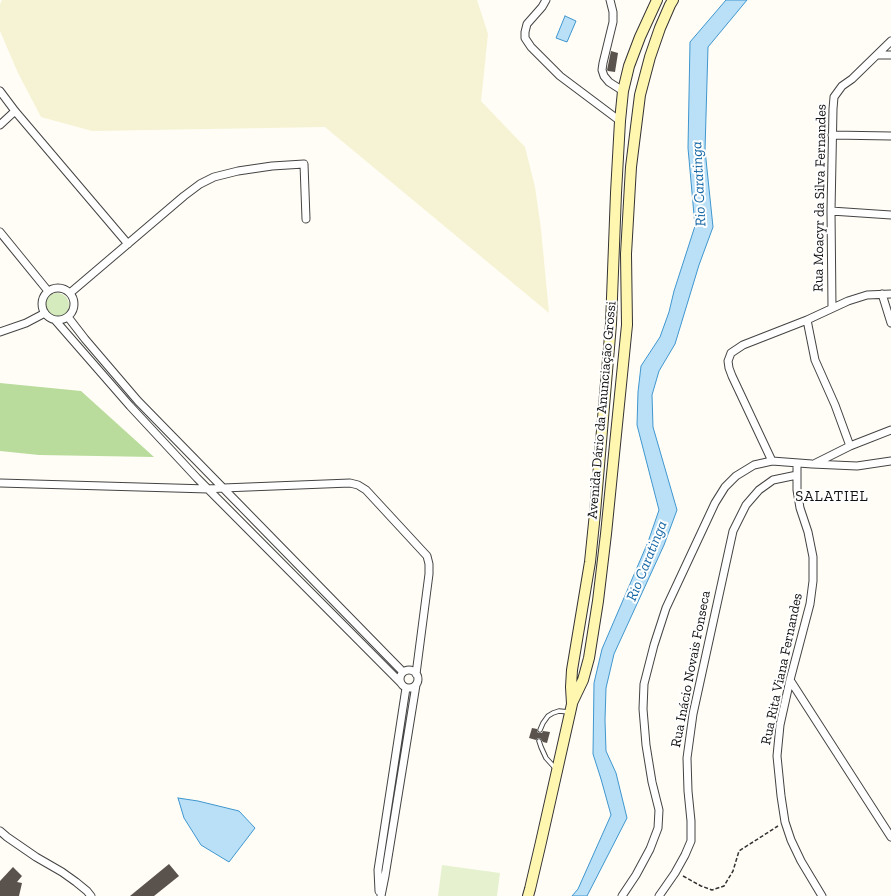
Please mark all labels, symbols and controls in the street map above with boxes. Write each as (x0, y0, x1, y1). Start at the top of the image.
street label: Rua Moacyr da Silva Fernandes (810, 104, 830, 292)
water label: Rio Caratinga (688, 141, 710, 227)
street label: Avenida Dário da Anunciação Grossi (584, 300, 620, 520)
district label: SALATIEL (795, 488, 869, 506)
water label: Rio Caratinga (623, 518, 671, 604)
street label: Rua Inácio Novais Fonseca (668, 589, 714, 749)
street label: Rua Rita Viana Fernandes (758, 592, 806, 746)

